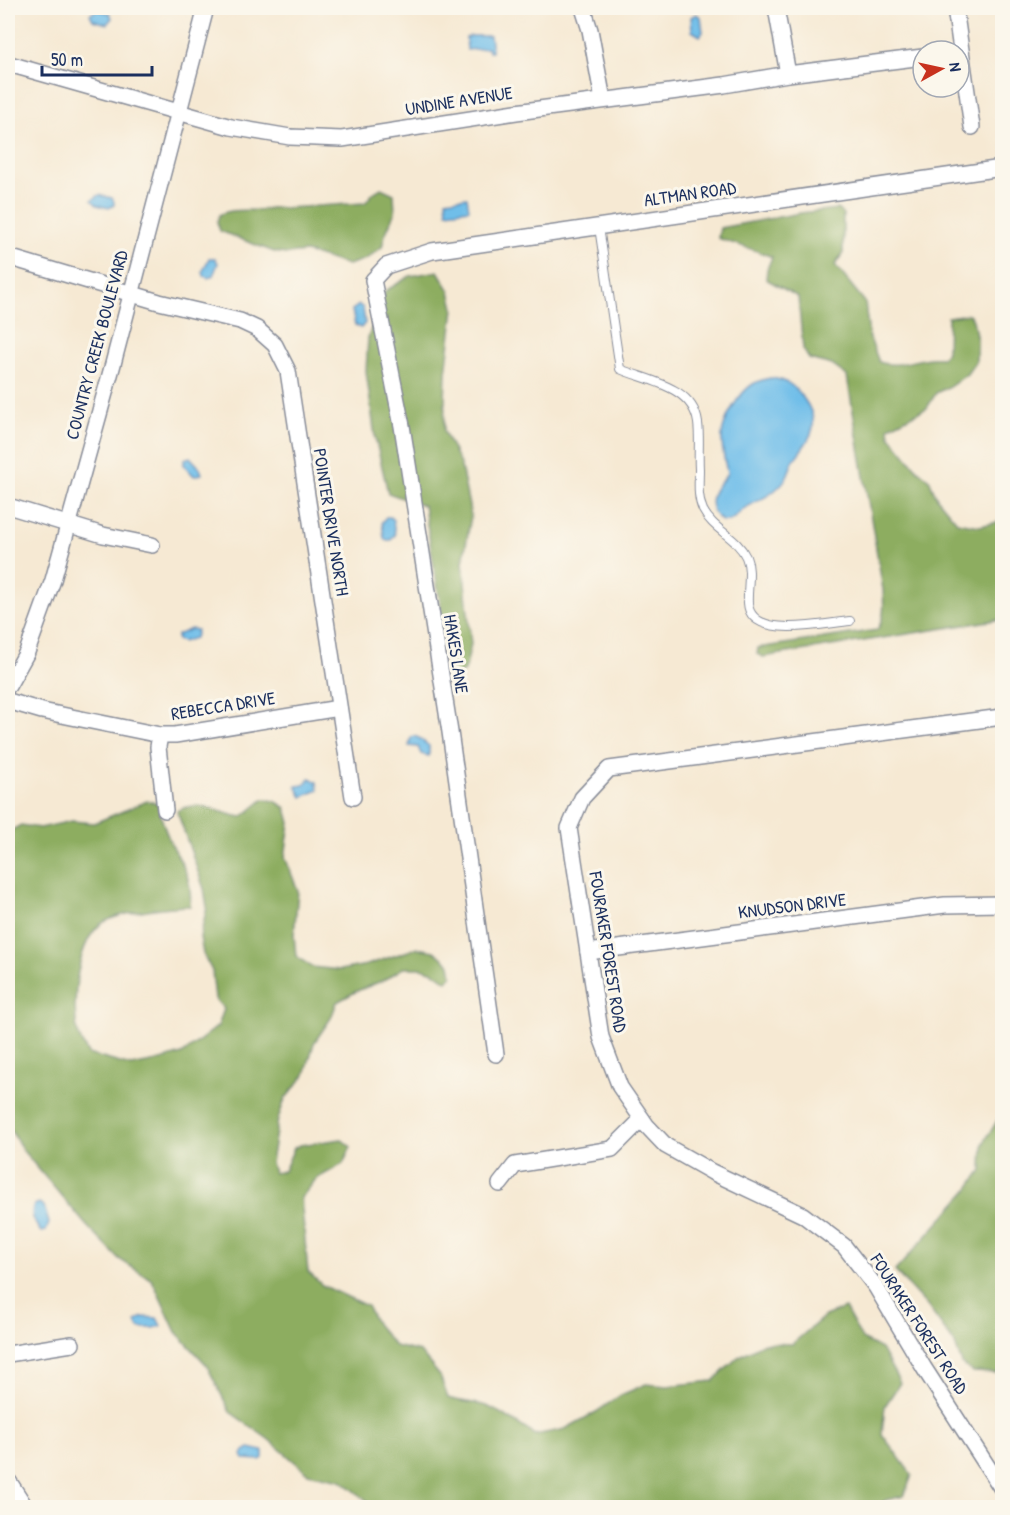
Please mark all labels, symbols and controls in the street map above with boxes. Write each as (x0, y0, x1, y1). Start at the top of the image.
scale bar (42, 39, 152, 77)
north arrow (911, 39, 971, 99)
text: 50 m (51, 47, 83, 72)
text: N (944, 61, 967, 73)
street label: UNDINE AVENUE (404, 80, 514, 121)
street label: ALTMAN ROAD (642, 175, 738, 212)
street label: COUNTRY CREEK BOULEVARD (59, 247, 134, 442)
street label: POINTER DRIVE NORTH (307, 446, 355, 597)
street label: HAKES LANE (438, 612, 475, 695)
street label: REBECCA DRIVE (169, 685, 277, 726)
street label: FOURAKER FOREST ROAD (583, 869, 634, 1035)
street label: KNUDSON DRIVE (737, 886, 847, 925)
street label: FOURAKER FOREST ROAD (864, 1248, 974, 1399)

